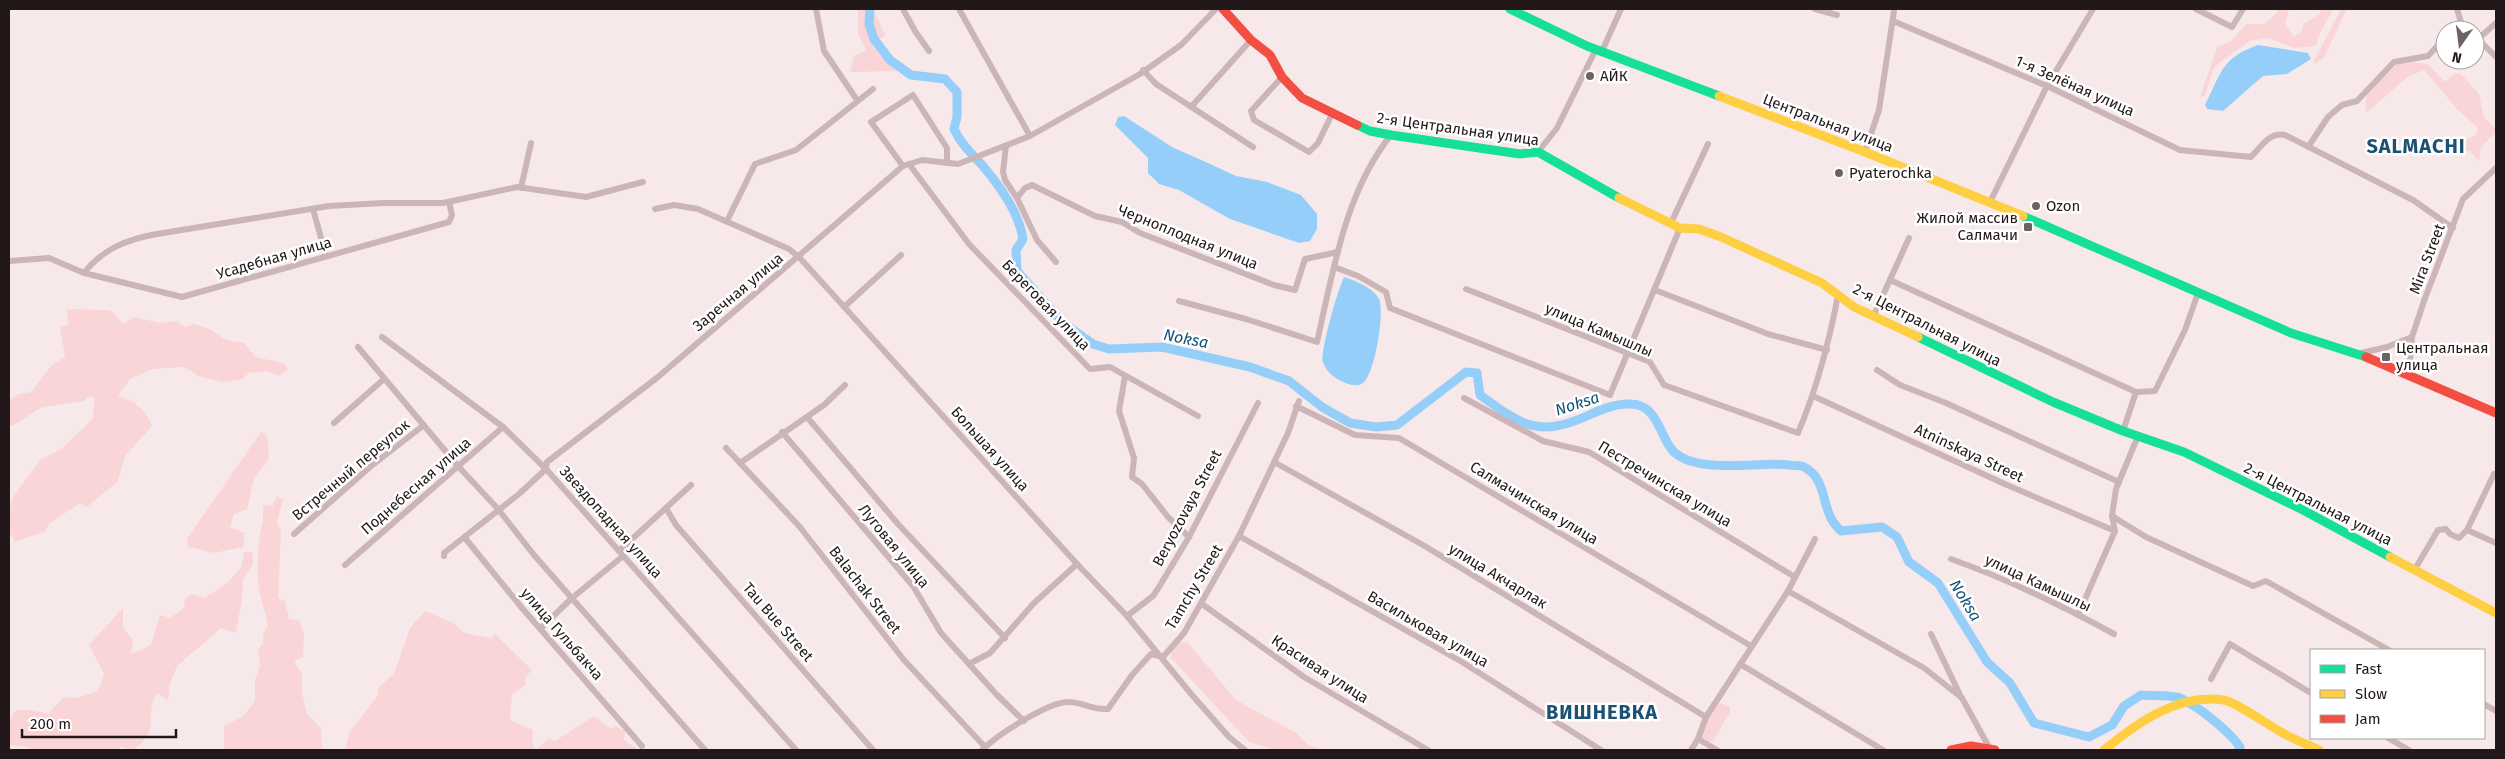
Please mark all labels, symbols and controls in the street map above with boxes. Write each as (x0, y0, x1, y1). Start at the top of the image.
north arrow (2435, 20, 2485, 70)
text: N (2450, 48, 2464, 67)
street label: 1-я Зелёная улица (2013, 52, 2137, 120)
place label: АЙК (1600, 67, 1628, 85)
marker: АЙК (1584, 70, 1596, 82)
street label: Центральная улица (1760, 90, 1896, 156)
street label: 2-я Центральная улица (1376, 109, 1540, 149)
district label: SALMACHI (2366, 134, 2466, 158)
place label: Pyaterochka (1849, 164, 1932, 182)
marker: Pyaterochka (1833, 167, 1845, 179)
place label: Ozon (2046, 197, 2080, 215)
marker: Ozon (2030, 200, 2042, 212)
street label: Черноплодная улица (1115, 201, 1261, 273)
place label: Жилой массив Салмачи (1917, 209, 2018, 244)
marker: Жилой массив Салмачи (2022, 221, 2034, 233)
street label: Mira Street (2405, 221, 2449, 297)
street label: Усадебная улица (214, 233, 334, 283)
street label: Заречная улица (689, 249, 787, 335)
street label: Береговая улица (998, 256, 1094, 354)
street label: 2-я Центральная улица (1850, 280, 2004, 370)
street label: улица Камышлы (1542, 299, 1656, 361)
water label: Noksa (1162, 325, 1210, 352)
place label: Центральная улица (2396, 339, 2488, 374)
marker: Центральная улица (2380, 351, 2392, 363)
water label: Noksa (1553, 387, 1602, 420)
street label: Большая улица (947, 403, 1033, 495)
street label: Встречный переулок (289, 415, 414, 524)
street label: Atninskaya Street (1912, 420, 2027, 486)
street label: Поднебесная улица (358, 434, 474, 538)
street label: Пестречинская улица (1595, 437, 1735, 531)
street label: Beryozovaya Street (1149, 446, 1226, 569)
street label: Салмачинская улица (1467, 458, 1601, 548)
street label: 2-я Центральная улица (2241, 459, 2395, 549)
street label: Звездопадная улица (556, 462, 666, 582)
street label: Луговая улица (855, 500, 933, 592)
street label: улица Акчарлак (1445, 540, 1551, 613)
street label: Tamchy Street (1162, 541, 1227, 633)
street label: Balachak Street (825, 543, 905, 638)
street label: улица Камышлы (1982, 550, 2094, 616)
water label: Noksa (1946, 576, 1986, 624)
street label: Tau Bue Street (739, 579, 818, 666)
street label: улица Гульбакча (517, 584, 607, 684)
street label: Васильковая улица (1364, 587, 1492, 671)
street label: Красивая улица (1268, 631, 1372, 707)
legend (2310, 649, 2485, 739)
text: Fast (2355, 660, 2382, 678)
text: Slow (2355, 685, 2387, 703)
district label: ВИШНЕВКА (1546, 700, 1658, 724)
scale bar (22, 706, 176, 738)
text: Jam (2355, 710, 2381, 728)
text: 200 m (30, 715, 71, 733)

